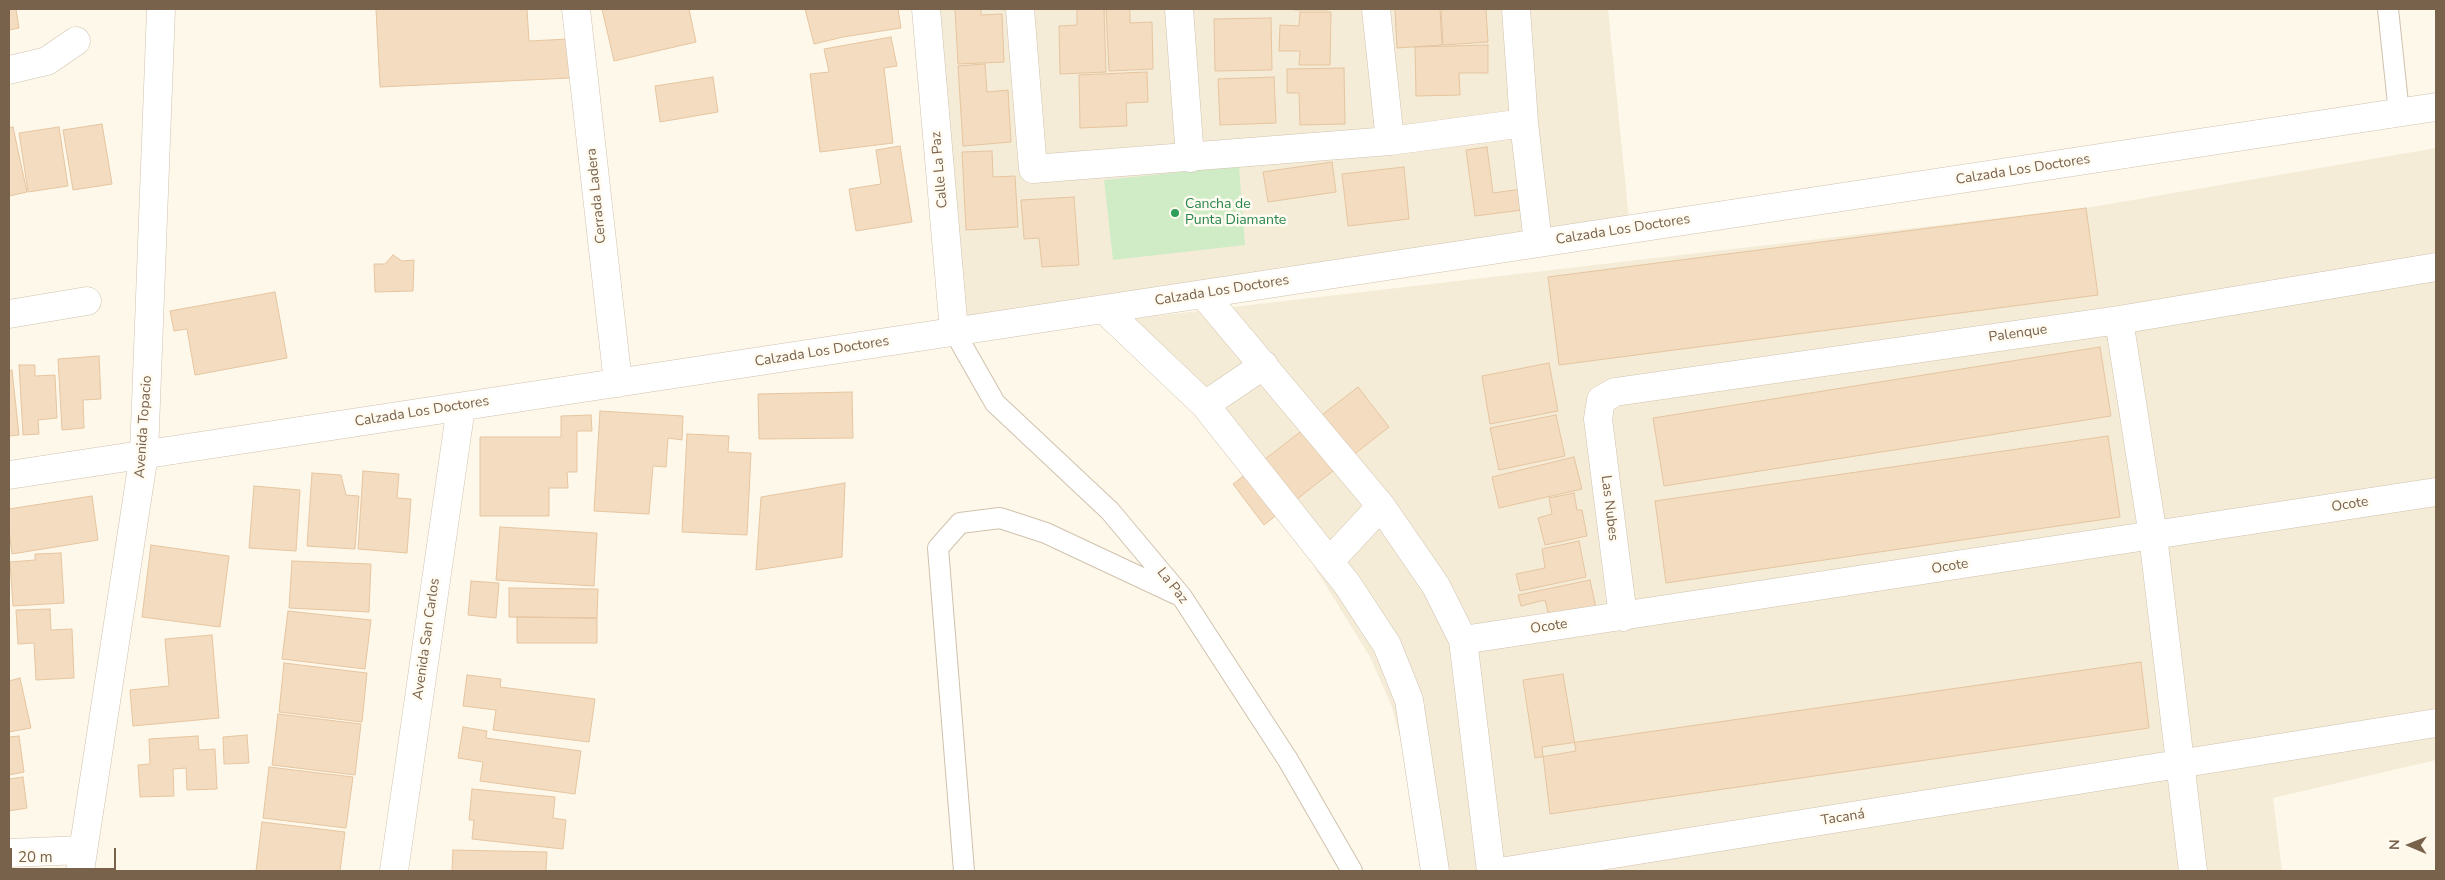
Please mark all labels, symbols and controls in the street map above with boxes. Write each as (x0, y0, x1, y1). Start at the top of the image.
street label: Calle La Paz (928, 131, 952, 209)
street label: Cerrada Ladera (584, 147, 610, 245)
street label: Calzada Los Doctores (1955, 151, 2091, 189)
place label: Cancha de Punta Diamante (1185, 197, 1286, 230)
marker: Cancha de Punta Diamante (1169, 207, 1181, 219)
street label: Calzada Los Doctores (1555, 211, 1691, 249)
street label: Calzada Los Doctores (1154, 272, 1290, 310)
street label: Palenque (1988, 322, 2048, 346)
street label: Calzada Los Doctores (754, 333, 890, 371)
street label: Avenida Topacio (132, 375, 156, 479)
street label: Calzada Los Doctores (354, 393, 490, 431)
street label: Las Nubes (1597, 474, 1621, 542)
street label: Ocote (2330, 494, 2370, 516)
street label: Ocote (1930, 556, 1970, 578)
street label: La Paz (1153, 565, 1191, 607)
street label: Avenida San Carlos (410, 577, 444, 701)
street label: Ocote (1529, 616, 1569, 638)
street label: Tacaná (1820, 806, 1866, 830)
north arrow (2385, 820, 2435, 870)
scale bar (12, 838, 119, 870)
text: N (2385, 839, 2404, 850)
text: 20 m (18, 847, 53, 867)

